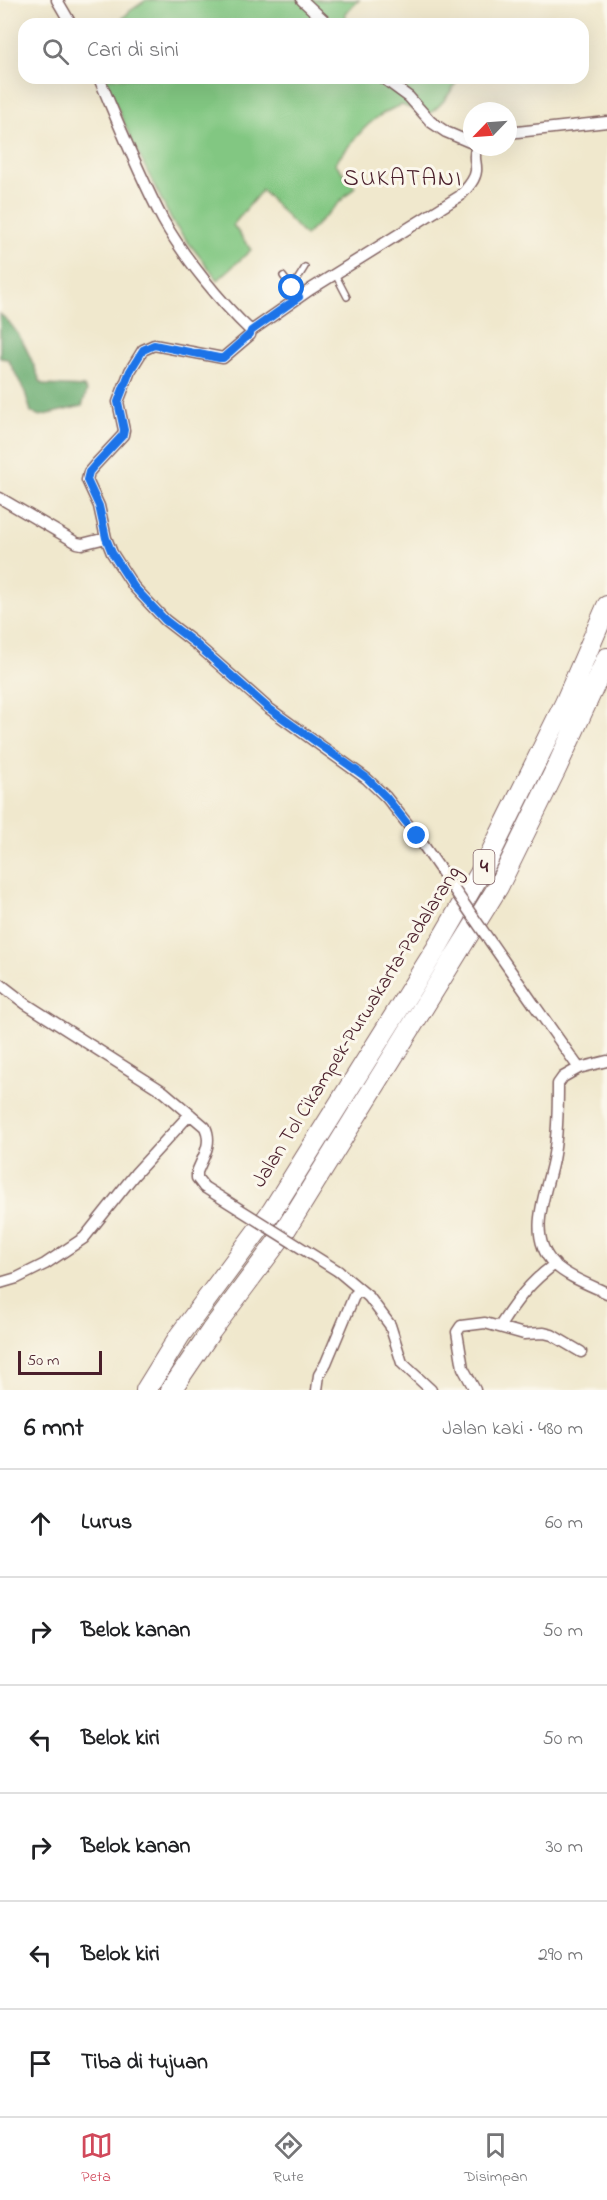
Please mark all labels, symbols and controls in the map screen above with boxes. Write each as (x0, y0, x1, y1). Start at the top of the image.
search box (18, 18, 589, 84)
icon: search (39, 35, 72, 68)
text: Cari di sini (87, 35, 179, 67)
north arrow (463, 102, 517, 156)
district label: SUKATANI (343, 162, 463, 197)
route start (278, 274, 304, 300)
route end (403, 822, 429, 848)
road number: 4 (474, 850, 494, 884)
street label: Jalan Tol Cikampek–Purwakarta–Padalarang (245, 860, 471, 1195)
scale bar (18, 1348, 102, 1376)
text: 50 m (27, 1349, 59, 1373)
text: 6 mnt (24, 1410, 84, 1448)
text: Jalan kaki · 480 m (442, 1415, 583, 1444)
icon: ahead (24, 1507, 57, 1540)
text: Lurus (81, 1507, 132, 1539)
text: 60 m (545, 1509, 583, 1538)
icon: right (24, 1615, 57, 1648)
text: Belok kanan (81, 1615, 190, 1647)
text: 50 m (542, 1617, 583, 1646)
icon: left (24, 1723, 57, 1756)
text: Belok kiri (81, 1723, 160, 1755)
text: 50 m (542, 1725, 583, 1754)
icon: right (24, 1831, 57, 1864)
text: Belok kanan (81, 1831, 190, 1863)
text: 30 m (546, 1833, 583, 1862)
icon: left (24, 1939, 57, 1972)
text: Belok kiri (81, 1939, 160, 1971)
text: 290 m (538, 1941, 583, 1970)
icon: arrive (24, 2047, 57, 2080)
text: Tiba di tujuan (81, 2047, 208, 2079)
tab: Peta (80, 2129, 113, 2189)
tab: Rute (272, 2129, 305, 2189)
tab: Disimpan (464, 2129, 527, 2189)

